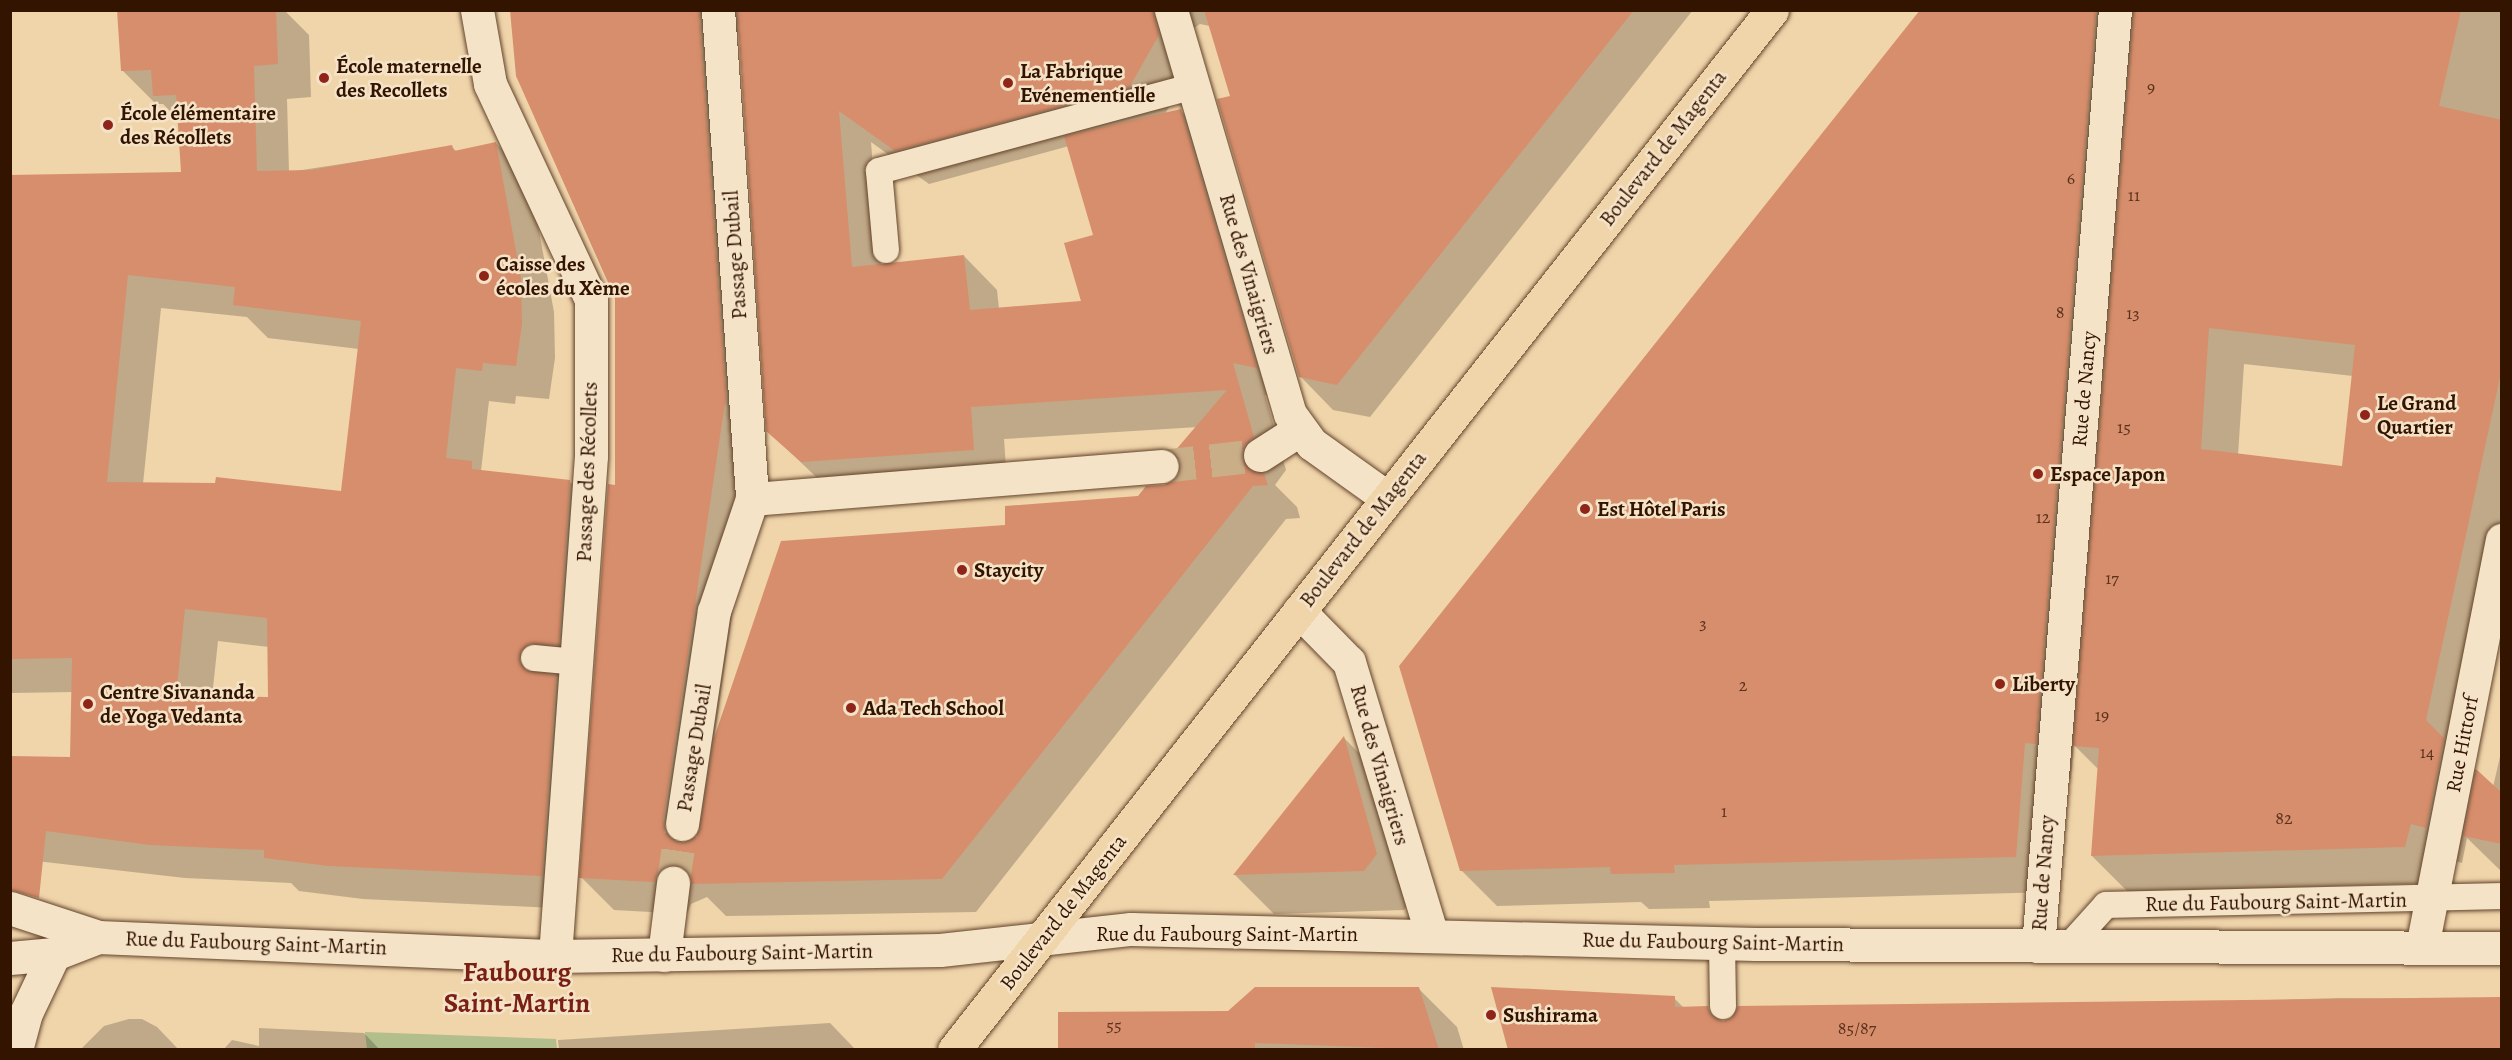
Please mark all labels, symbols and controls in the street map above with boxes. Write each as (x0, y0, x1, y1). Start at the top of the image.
place label: École maternelle des Recollets (336, 53, 482, 103)
place label: La Fabrique Evénementielle (1020, 58, 1155, 108)
street label: Boulevard de Magenta (1594, 65, 1732, 231)
marker: École maternelle des Recollets (317, 71, 331, 85)
marker: La Fabrique Evénementielle (1001, 76, 1015, 90)
house number: 9 (2147, 76, 2155, 98)
place label: École élémentaire des Récollets (120, 100, 276, 150)
marker: École élémentaire des Récollets (101, 118, 115, 132)
house number: 6 (2067, 167, 2075, 189)
house number: 11 (2128, 184, 2140, 206)
street label: Passage Dubail (718, 190, 752, 320)
street label: Rue des Vinaigriers (1214, 191, 1284, 357)
place label: Caisse des écoles du Xème (496, 251, 630, 301)
marker: Caisse des écoles du Xème (477, 269, 491, 283)
house number: 8 (2056, 301, 2064, 323)
house number: 13 (2126, 302, 2140, 324)
street label: Rue de Nancy (2066, 330, 2102, 448)
street label: Passage des Récollets (571, 381, 603, 563)
place label: Le Grand Quartier (2377, 390, 2456, 440)
marker: Le Grand Quartier (2358, 408, 2372, 422)
house number: 15 (2117, 416, 2131, 438)
street label: Boulevard de Magenta (1294, 446, 1432, 612)
place label: Espace Japon (2050, 461, 2165, 487)
marker: Espace Japon (2031, 467, 2045, 481)
place label: Est Hôtel Paris (1597, 496, 1725, 522)
marker: Est Hôtel Paris (1578, 502, 1592, 516)
house number: 12 (2036, 506, 2050, 528)
place label: Staycity (974, 557, 1043, 583)
marker: Staycity (955, 563, 969, 577)
house number: 17 (2105, 567, 2119, 589)
house number: 3 (1699, 612, 1707, 634)
place label: Liberty (2012, 671, 2075, 697)
house number: 2 (1739, 674, 1747, 696)
marker: Liberty (1993, 677, 2007, 691)
place label: Centre Sivananda de Yoga Vedanta (100, 679, 255, 729)
street label: Passage Dubail (671, 682, 717, 814)
street label: Rue des Vinaigriers (1345, 682, 1415, 848)
street label: Rue Hittorf (2440, 694, 2484, 794)
place label: Ada Tech School (863, 695, 1004, 721)
marker: Centre Sivananda de Yoga Vedanta (81, 697, 95, 711)
marker: Ada Tech School (844, 701, 858, 715)
house number: 19 (2095, 704, 2109, 726)
house number: 14 (2420, 741, 2434, 763)
house number: 1 (1721, 800, 1727, 822)
house number: 82 (2275, 807, 2293, 829)
street label: Rue de Nancy (2026, 814, 2060, 932)
street label: Boulevard de Magenta (994, 829, 1132, 995)
street label: Rue du Faubourg Saint-Martin (2145, 887, 2407, 917)
street label: Rue du Faubourg Saint-Martin (1096, 921, 1358, 947)
street label: Rue du Faubourg Saint-Martin (125, 926, 387, 960)
street label: Rue du Faubourg Saint-Martin (1582, 927, 1844, 957)
street label: Rue du Faubourg Saint-Martin (611, 938, 873, 968)
district label: Faubourg Saint-Martin (444, 956, 590, 1019)
place label: Sushirama (1503, 1002, 1598, 1028)
marker: Sushirama (1484, 1008, 1498, 1022)
house number: 55 (1106, 1014, 1122, 1036)
house number: 85/87 (1838, 1017, 1876, 1039)

